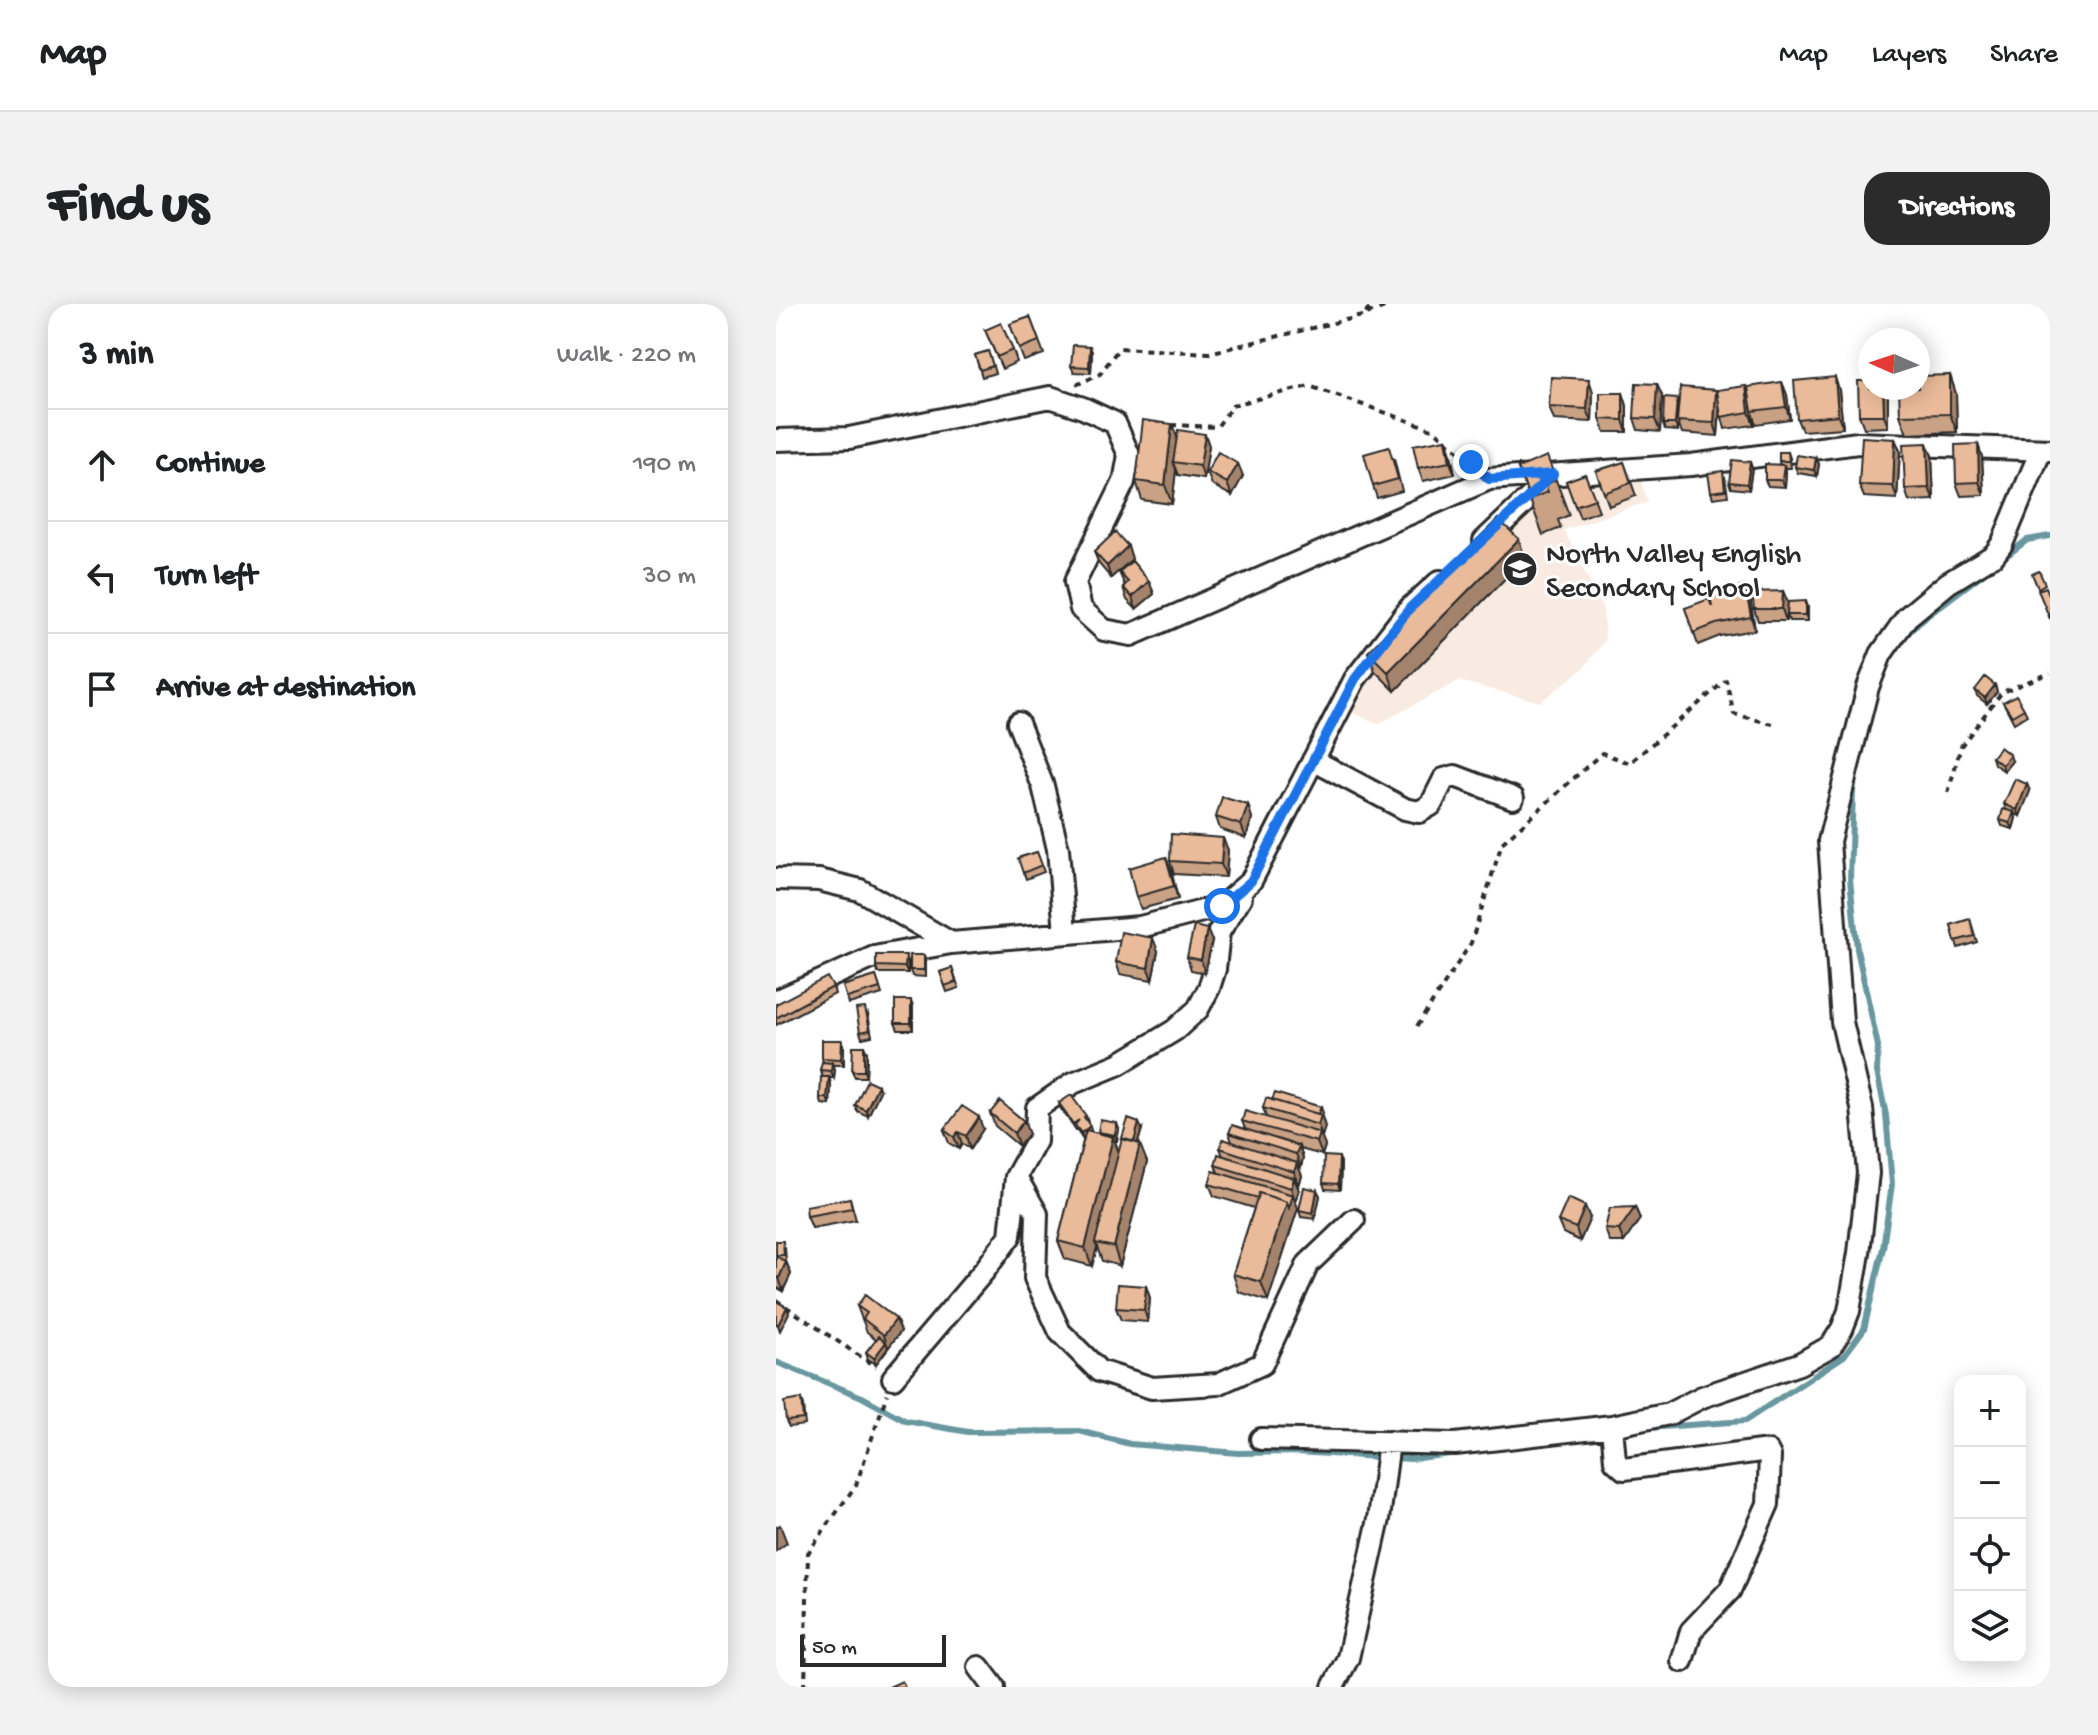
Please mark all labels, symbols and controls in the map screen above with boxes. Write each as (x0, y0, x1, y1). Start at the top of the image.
text: Map (40, 33, 106, 77)
text: Map (1779, 39, 1828, 72)
text: Layers (1872, 39, 1946, 72)
text: Share (1990, 39, 2058, 72)
button: Directions (1864, 172, 2050, 245)
text: Find us (48, 175, 208, 241)
north arrow (1858, 328, 1930, 400)
text: 3 min (80, 336, 153, 376)
text: Walk · 220 m (557, 341, 696, 372)
icon: ahead (80, 443, 124, 487)
route end (1453, 444, 1489, 480)
text: Continue (156, 448, 265, 483)
text: 190 m (633, 450, 696, 481)
place label: North Valley English Secondary School (1546, 539, 1801, 608)
school or university icon: North Valley English Secondary School (1501, 550, 1539, 588)
icon: left (80, 555, 124, 599)
text: Turn left (156, 560, 257, 595)
text: 30 m (643, 562, 696, 593)
icon: arrive (80, 667, 124, 711)
text: Arrive at destination (156, 672, 416, 707)
route start (1204, 888, 1240, 924)
map controls (1954, 1375, 2026, 1663)
button: + (1954, 1375, 2026, 1447)
button: − (1954, 1447, 2026, 1519)
button: locate (1954, 1519, 2026, 1591)
button: layers (1954, 1591, 2026, 1663)
scale bar (800, 1631, 946, 1667)
text: 50 m (812, 1636, 857, 1662)

